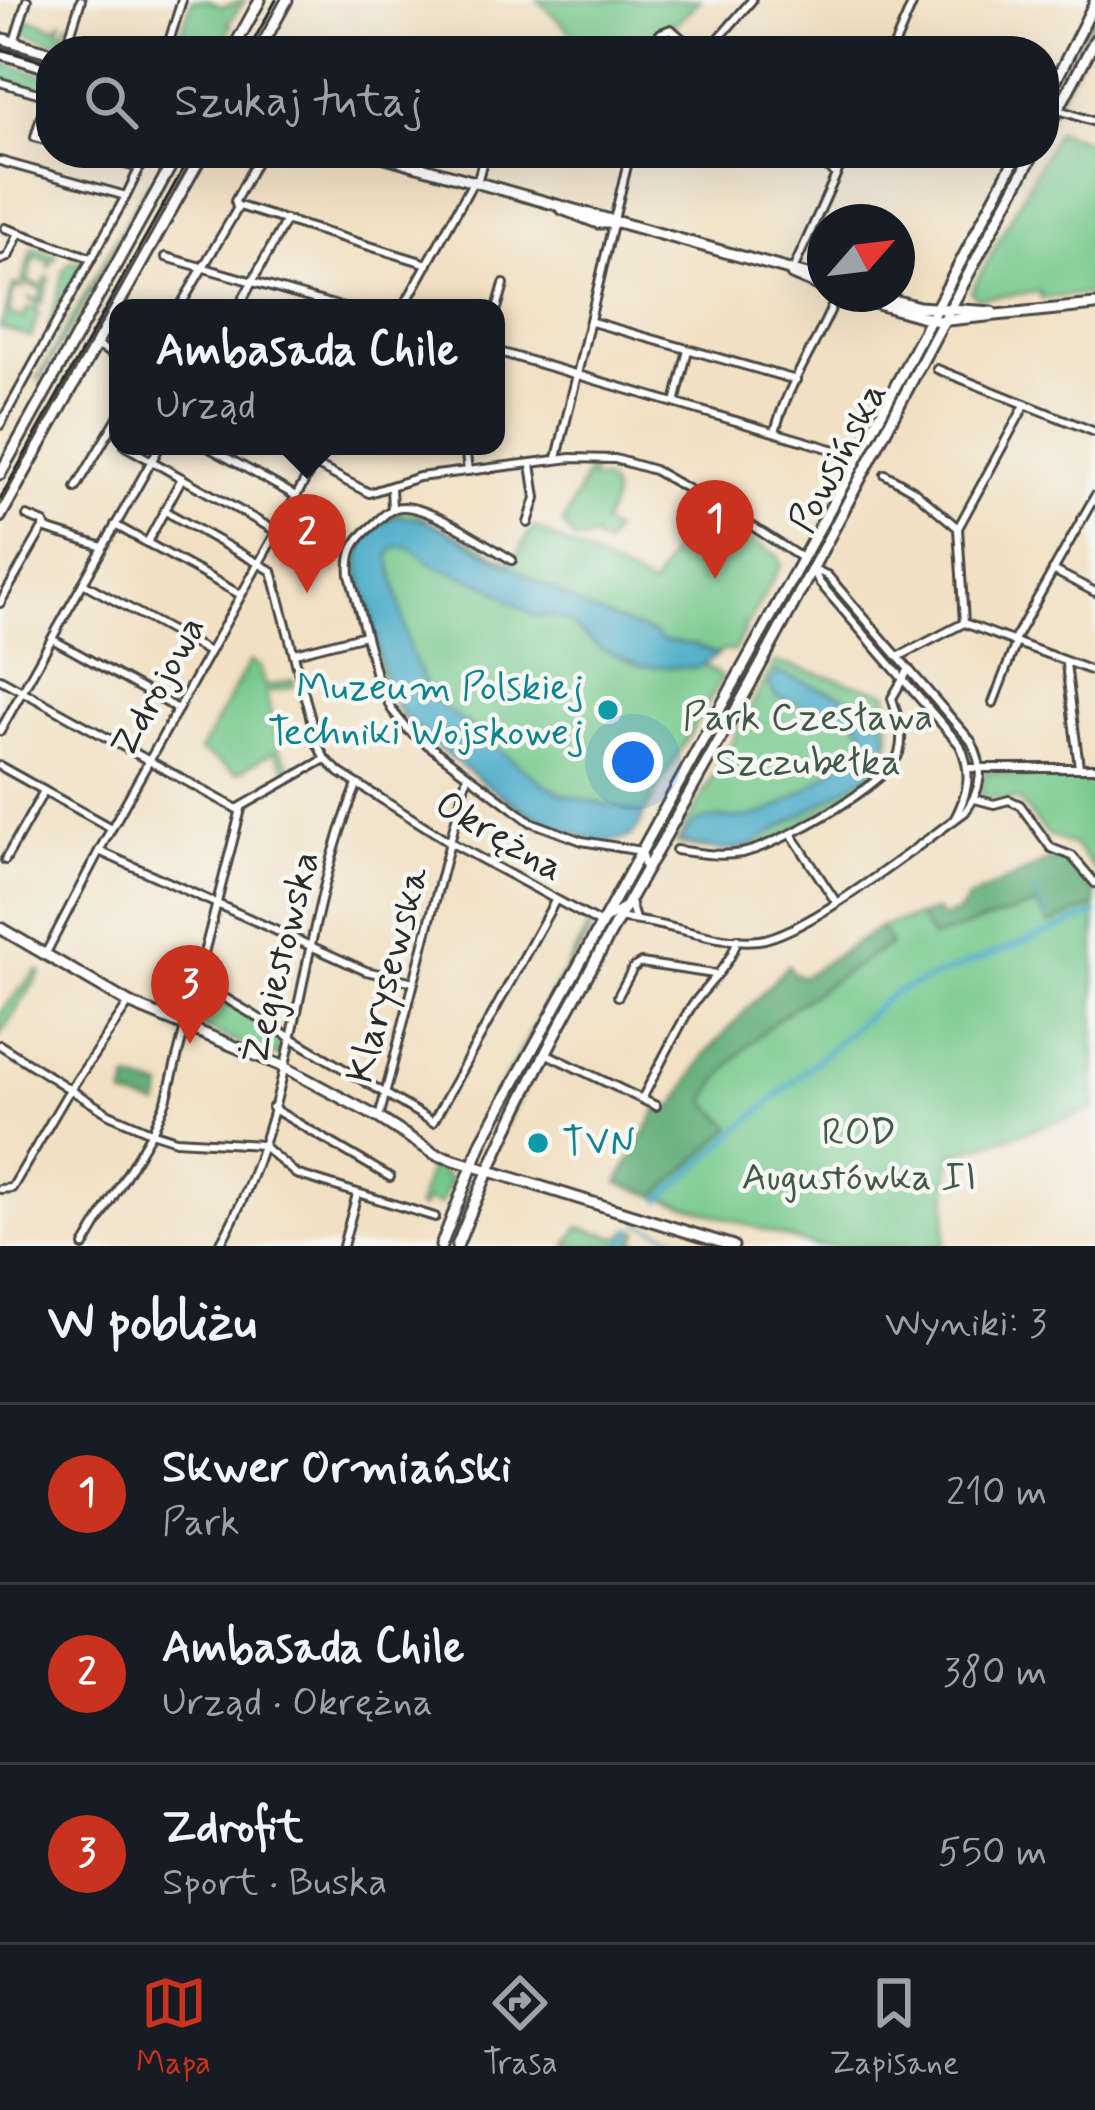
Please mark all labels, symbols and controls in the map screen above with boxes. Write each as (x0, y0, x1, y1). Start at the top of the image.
search box (36, 36, 1059, 168)
icon: search (78, 69, 144, 135)
text: Szukaj tutaj (174, 73, 423, 132)
north arrow (807, 204, 915, 312)
popup (109, 299, 505, 455)
text: Ambasada Chile (156, 322, 458, 381)
street label: Powsińska (778, 374, 900, 542)
text: Urząd (156, 381, 256, 432)
pin: 1 (676, 480, 754, 579)
pin: 2 (268, 494, 346, 593)
street label: Zdrojowa (99, 607, 219, 767)
place label: Muzeum Polskiej Techniki Wojskowej (268, 663, 584, 759)
park label: Park Czesława Szczubełka (683, 693, 933, 789)
marker: Muzeum Polskiej Techniki Wojskowej (595, 697, 621, 723)
your location (603, 732, 663, 792)
street label: Okrężna (425, 780, 573, 894)
street label: Żegiestowska (231, 846, 333, 1070)
street label: Klarysewska (336, 861, 443, 1089)
pin: 3 (151, 945, 229, 1044)
park label: ROD Augustówka II (742, 1108, 976, 1204)
place label: TVN (562, 1118, 635, 1169)
marker: TVN (525, 1130, 551, 1156)
text: W pobliżu (48, 1291, 256, 1357)
text: Wyniki: 3 (885, 1299, 1047, 1350)
text: Skwer Ormiański (162, 1439, 511, 1498)
text: 1 (78, 1468, 96, 1519)
text: 210 m (946, 1468, 1047, 1519)
text: Park (162, 1498, 240, 1549)
text: Ambasada Chile (162, 1619, 464, 1678)
text: 2 (77, 1648, 97, 1699)
text: 380 m (943, 1648, 1047, 1699)
text: Urząd · Okrężna (162, 1678, 433, 1729)
text: Zdrofit (162, 1799, 303, 1858)
text: 3 (78, 1828, 96, 1879)
text: 550 m (938, 1828, 1047, 1879)
text: Sport · Buska (162, 1858, 387, 1909)
tab: Mapa (136, 1970, 211, 2086)
tab: Trasa (483, 1970, 558, 2086)
tab: Zapisane (830, 1970, 959, 2086)

